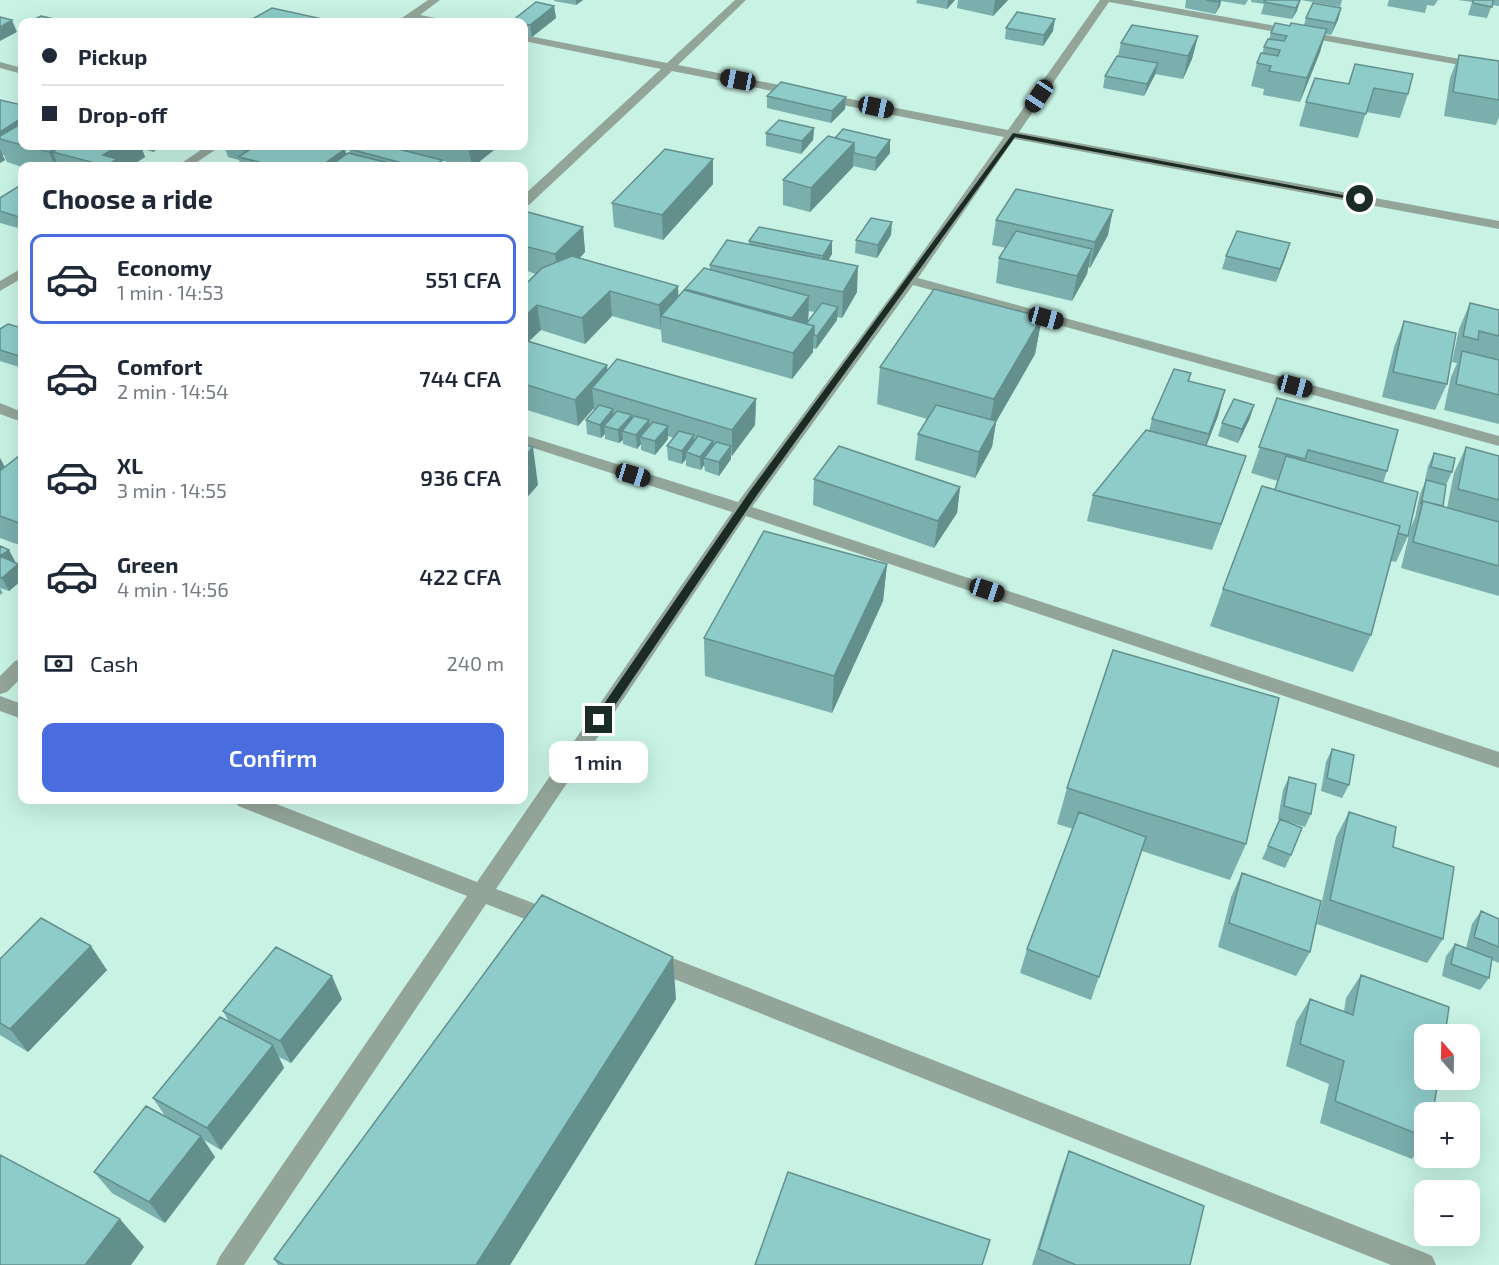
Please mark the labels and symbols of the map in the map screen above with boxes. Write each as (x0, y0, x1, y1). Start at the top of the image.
car (719, 68, 757, 92)
car (1021, 76, 1057, 116)
car (857, 94, 895, 120)
route start (1346, 185, 1373, 212)
car (1026, 305, 1066, 331)
car (1275, 373, 1315, 399)
car (613, 461, 653, 489)
car (967, 576, 1007, 604)
route end (585, 706, 612, 733)
callout: 1 min (550, 741, 648, 783)
north arrow (1414, 1024, 1480, 1090)

